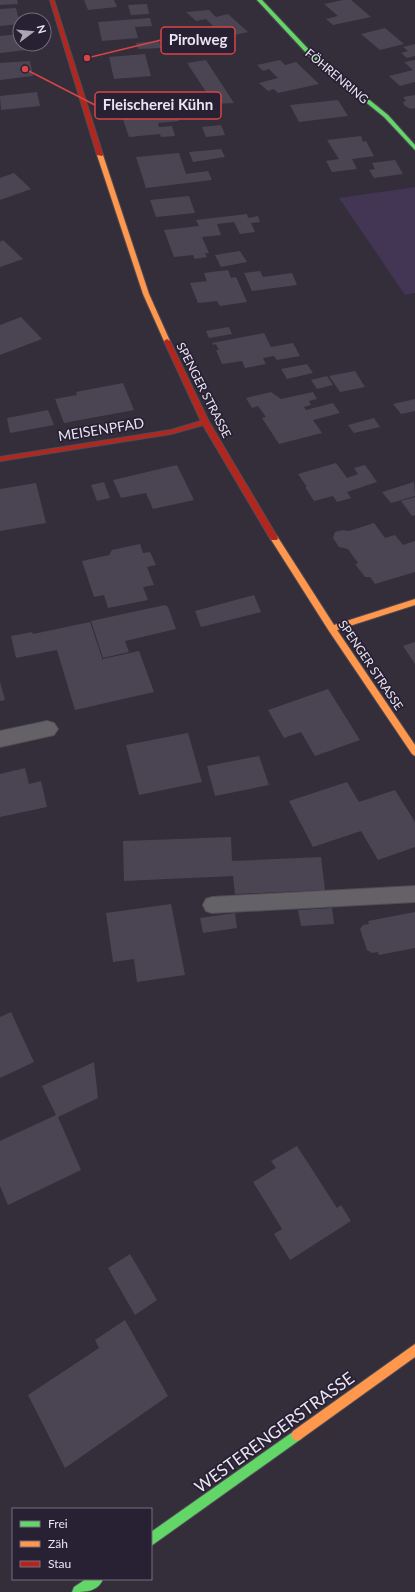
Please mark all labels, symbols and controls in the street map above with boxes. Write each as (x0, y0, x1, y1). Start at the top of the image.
north arrow (12, 12, 52, 52)
text: N (35, 23, 50, 35)
callout: Pirolweg (161, 27, 235, 54)
text: Pirolweg (169, 30, 227, 48)
street label: FÖHRENRING (302, 45, 372, 107)
callout: Fleischerei Kühn (95, 92, 221, 119)
text: Fleischerei Kühn (103, 95, 213, 113)
street label: SPENGER STRASSE (173, 340, 235, 440)
street label: MEISENPFAD (57, 414, 145, 444)
street label: SPENGER STRASSE (335, 617, 407, 713)
street label: WESTERENGERSTRASSE (190, 1367, 358, 1497)
legend (12, 1508, 152, 1580)
text: Frei (48, 1516, 68, 1531)
text: Zäh (48, 1536, 68, 1551)
text: Stau (48, 1556, 71, 1571)

